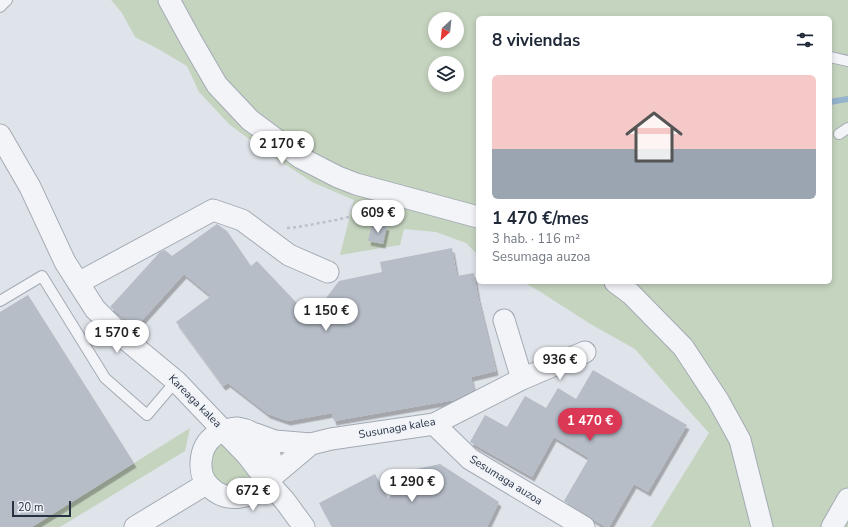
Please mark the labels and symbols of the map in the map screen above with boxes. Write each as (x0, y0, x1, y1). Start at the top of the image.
north arrow (428, 12, 464, 48)
pin: 2 170 € (245, 131, 319, 165)
pin: 609 € (350, 200, 406, 234)
pin: 1 150 € (289, 298, 363, 332)
pin: 1 570 € (80, 320, 154, 354)
pin: 936 € (532, 347, 588, 381)
street label: Kareaga kalea (165, 371, 225, 431)
pin: 1 470 € (553, 408, 627, 442)
street label: Susunaga kalea (357, 414, 437, 442)
street label: Sesumaga auzoa (467, 452, 545, 509)
pin: 1 290 € (375, 469, 449, 503)
pin: 672 € (225, 478, 281, 512)
scale bar (12, 499, 71, 518)

